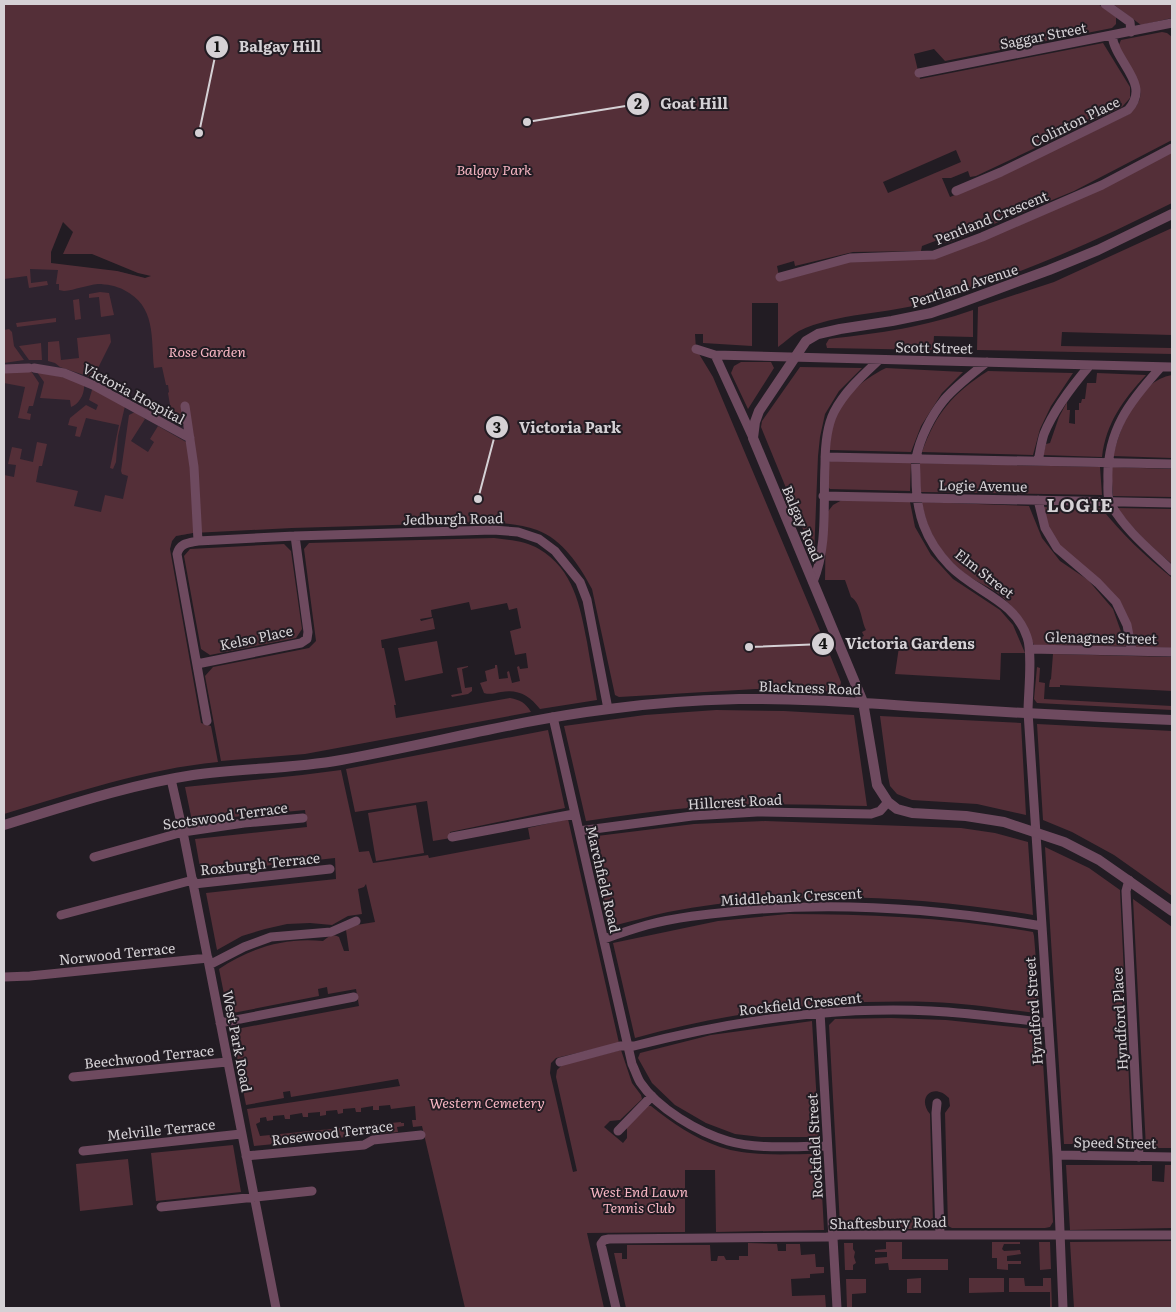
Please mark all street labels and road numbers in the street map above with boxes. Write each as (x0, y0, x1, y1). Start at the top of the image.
street label: Saggar Street (998, 17, 1089, 53)
street label: Colinton Place (1027, 91, 1123, 151)
street label: Pentland Crescent (931, 185, 1051, 249)
street label: Pentland Avenue (908, 258, 1020, 312)
street label: Scott Street (895, 336, 973, 358)
street label: Victoria Hospital (79, 357, 189, 429)
street label: Logie Avenue (938, 474, 1028, 496)
street label: Balgay Road (778, 482, 828, 564)
street label: Jedburgh Road (402, 507, 504, 529)
street label: Elm Street (951, 544, 1019, 603)
street label: Kelso Place (218, 620, 294, 654)
street label: Glenagnes Street (1045, 626, 1158, 648)
street label: Blackness Road (758, 675, 862, 699)
street label: Hillcrest Road (687, 789, 783, 813)
street label: Scotswood Terrace (161, 796, 289, 834)
street label: Marchfield Road (582, 823, 626, 935)
street label: Roxburgh Terrace (199, 847, 321, 879)
street label: Middlebank Crescent (720, 882, 863, 910)
street label: Norwood Terrace (58, 937, 176, 969)
street label: Hyndford Street (1019, 956, 1047, 1066)
street label: Hyndford Place (1106, 967, 1132, 1071)
street label: Rockfield Crescent (738, 987, 863, 1019)
street label: West Park Road (218, 988, 258, 1094)
street label: Beechwood Terrace (83, 1039, 215, 1073)
street label: Rockfield Street (801, 1093, 827, 1199)
street label: Melville Terrace (106, 1113, 216, 1145)
street label: Rosewood Terrace (270, 1115, 394, 1149)
street label: Speed Street (1073, 1131, 1157, 1153)
street label: Shaftesbury Road (829, 1211, 947, 1233)

